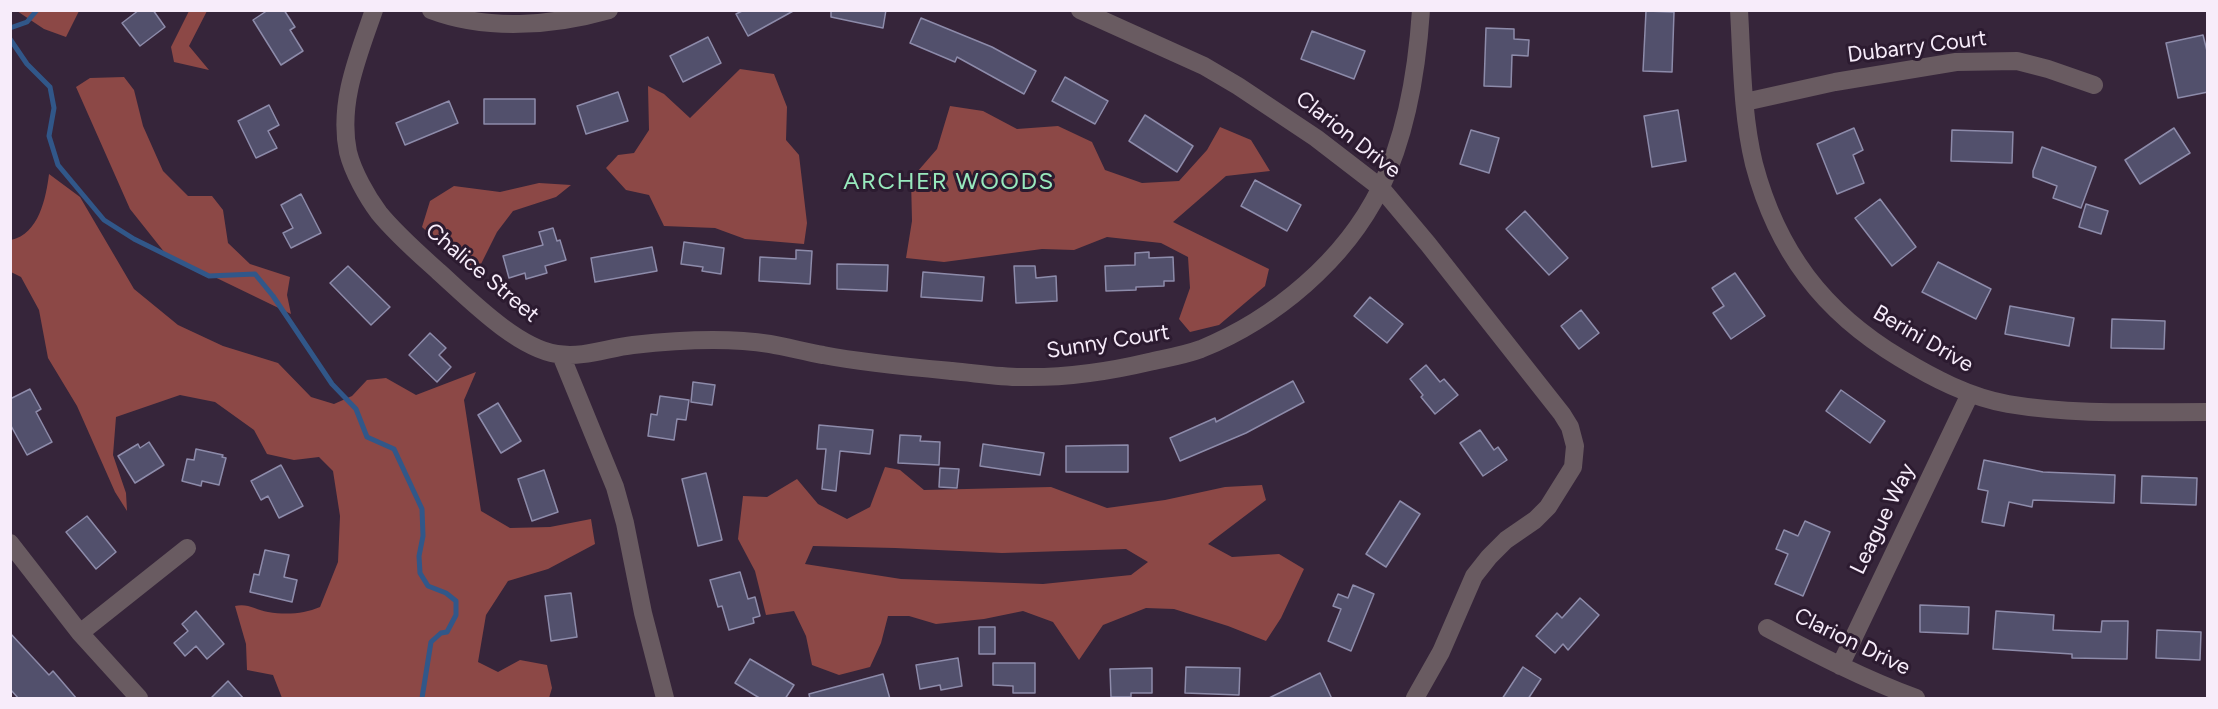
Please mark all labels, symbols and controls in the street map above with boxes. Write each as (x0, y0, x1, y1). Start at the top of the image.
street label: Dubarry Court (1846, 25, 1988, 69)
street label: Clarion Drive (1290, 86, 1406, 184)
district label: ARCHER WOODS (843, 168, 1055, 196)
street label: Chalice Street (420, 218, 544, 328)
street label: Berini Drive (1868, 300, 1978, 378)
street label: Sunny Court (1045, 319, 1171, 365)
street label: League Way (1845, 459, 1921, 579)
street label: Clarion Drive (1790, 603, 1914, 681)

